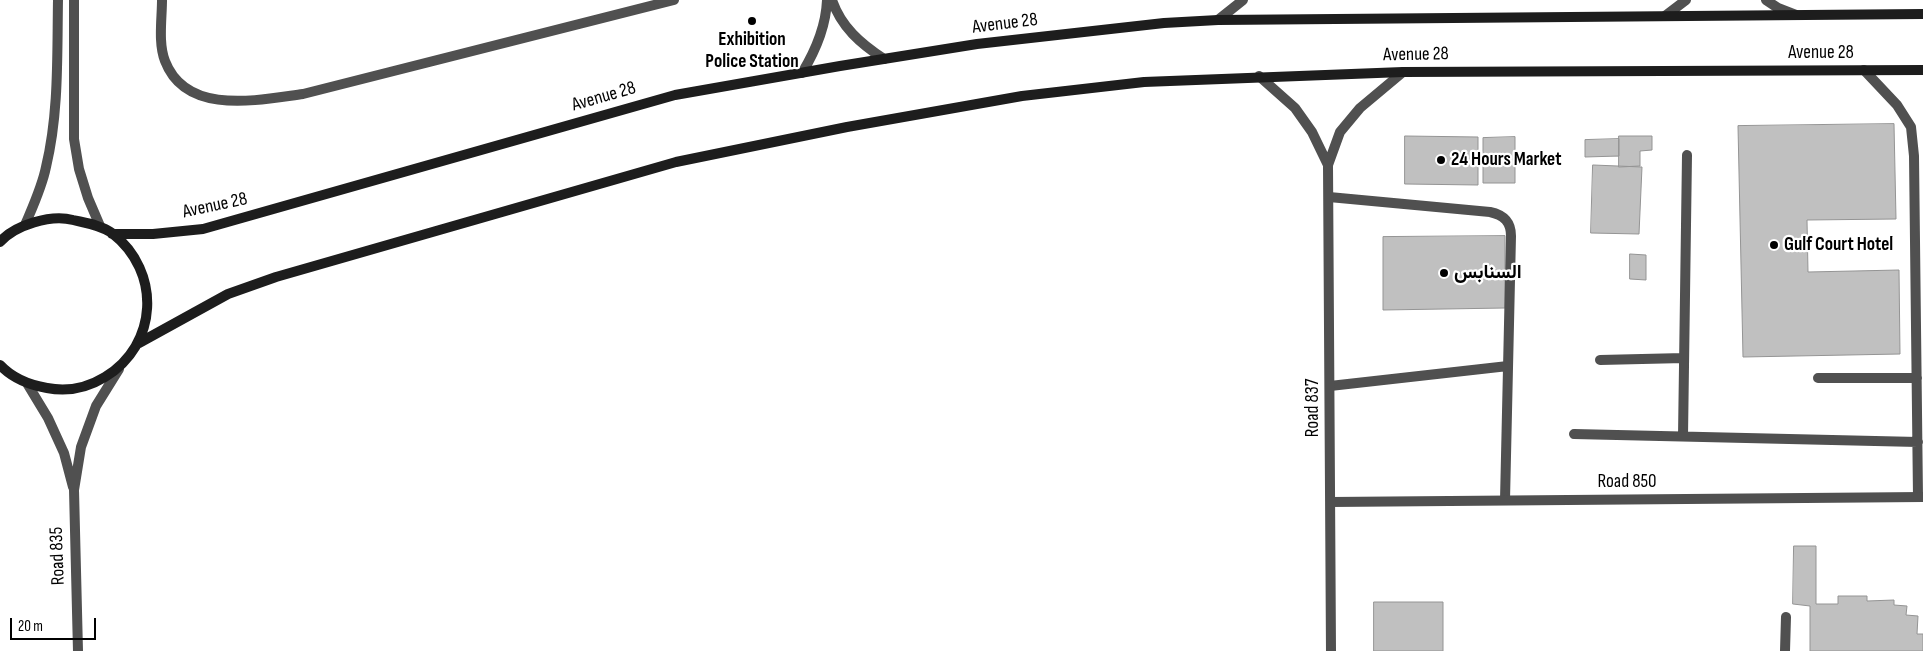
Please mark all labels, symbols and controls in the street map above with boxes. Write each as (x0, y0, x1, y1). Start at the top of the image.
street label: Avenue 28 (971, 9, 1039, 39)
marker: Exhibition Police Station (746, 15, 758, 27)
place label: Exhibition Police Station (705, 29, 799, 73)
street label: Avenue 28 (1788, 42, 1854, 64)
street label: Avenue 28 (1383, 43, 1449, 67)
street label: Avenue 28 (569, 77, 639, 117)
place label: 24 Hours Market (1451, 149, 1561, 171)
marker: 24 Hours Market (1435, 154, 1447, 166)
street label: Avenue 28 (181, 188, 249, 224)
place label: Gulf Court Hotel (1784, 234, 1893, 256)
marker: Gulf Court Hotel (1768, 239, 1780, 251)
place label: السنابس (1454, 262, 1522, 284)
marker: السنابس (1438, 267, 1450, 279)
street label: Road 837 (1302, 379, 1324, 437)
street label: Road 850 (1597, 471, 1657, 493)
street label: Road 835 (46, 526, 70, 586)
scale bar (12, 608, 99, 640)
text: 20 m (18, 617, 43, 636)

